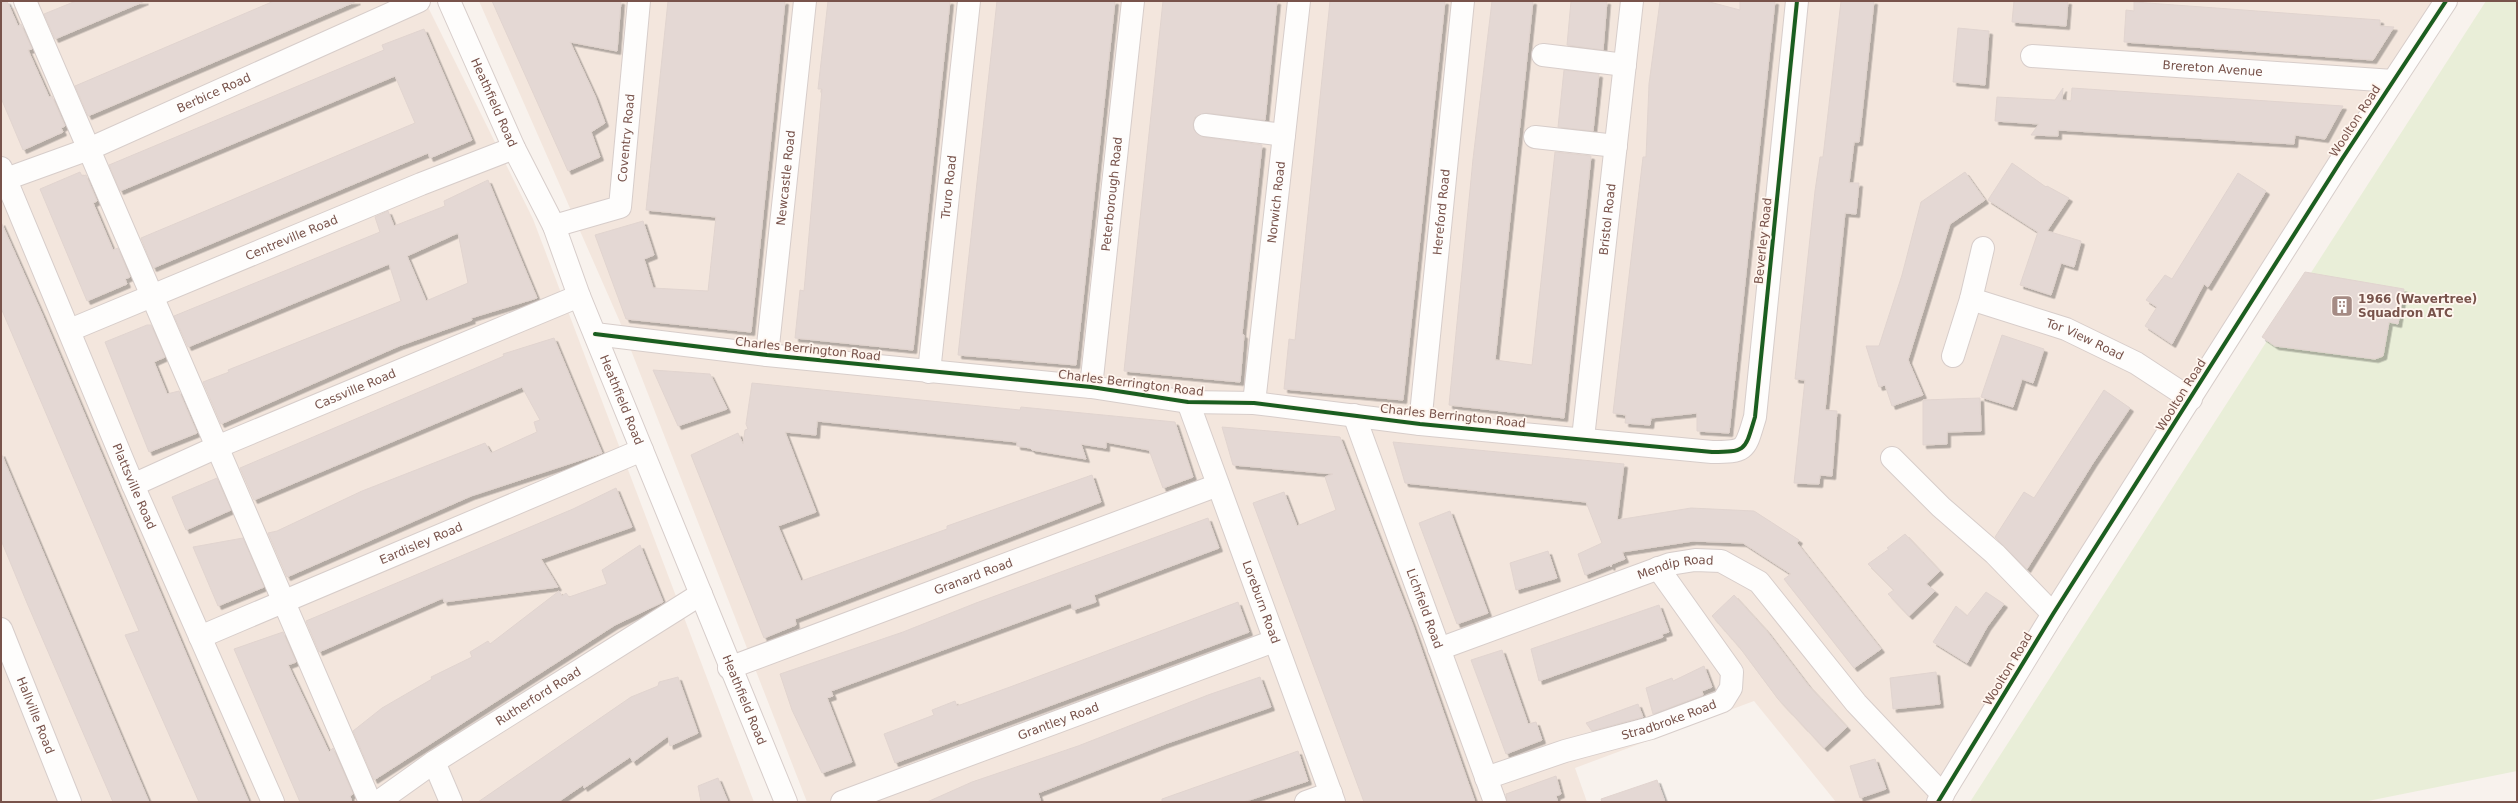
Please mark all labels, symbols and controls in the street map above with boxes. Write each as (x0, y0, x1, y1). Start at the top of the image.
street label: Heathfield Road (468, 56, 520, 149)
street label: Brereton Avenue (2162, 58, 2263, 79)
street label: Berbice Road (175, 70, 253, 116)
street label: Woolton Road (2327, 82, 2383, 160)
street label: Coventry Road (615, 93, 637, 183)
street label: Newcastle Road (774, 130, 798, 226)
street label: Peterborough Road (1099, 136, 1125, 252)
street label: Truro Road (938, 154, 959, 221)
street label: Norwich Road (1265, 160, 1288, 244)
street label: Hereford Road (1430, 168, 1453, 256)
street label: Bristol Road (1597, 183, 1618, 256)
street label: Beverley Road (1752, 197, 1774, 285)
street label: Centreville Road (243, 212, 340, 263)
place label: 1966 (Wavertree) Squadron ATC (2358, 292, 2477, 320)
building icon: 1966 (Wavertree) Squadron ATC (2329, 293, 2355, 319)
street label: Tor View Road (2043, 316, 2126, 363)
street label: Charles Berrington Road (734, 334, 882, 364)
street label: Heathfield Road (597, 353, 646, 447)
street label: Woolton Road (2153, 356, 2209, 434)
street label: Cassville Road (313, 366, 398, 412)
street label: Charles Berrington Road (1057, 367, 1205, 399)
street label: Charles Berrington Road (1379, 401, 1527, 431)
street label: Plattsville Road (109, 441, 159, 531)
street label: Eardisley Road (377, 520, 465, 567)
street label: Mendip Road (1636, 553, 1714, 582)
street label: Granard Road (932, 555, 1015, 598)
street label: Loreburn Road (1239, 559, 1283, 646)
street label: Lichfield Road (1404, 567, 1445, 650)
street label: Woolton Road (1981, 630, 2035, 708)
street label: Heathfield Road (720, 653, 769, 747)
street label: Rutherford Road (493, 664, 583, 728)
street label: Hallville Road (14, 675, 57, 756)
street label: Stradbroke Road (1620, 697, 1718, 743)
street label: Grantley Road (1016, 700, 1101, 743)

